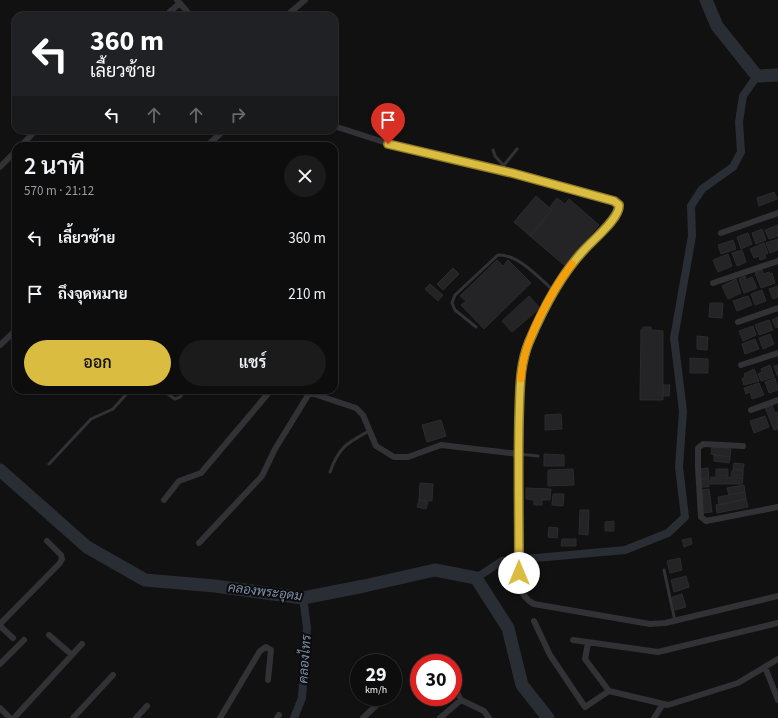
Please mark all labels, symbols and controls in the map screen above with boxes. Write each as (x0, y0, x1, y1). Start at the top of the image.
text: 360 m (90, 21, 164, 61)
icon: left (24, 28, 76, 80)
text: เลี้ยวซ้าย (90, 59, 156, 84)
pin (371, 103, 405, 144)
icon: left (101, 104, 123, 126)
icon: ahead (143, 104, 165, 126)
icon: ahead (185, 104, 207, 126)
icon: right (227, 104, 249, 126)
icon: arrive (377, 109, 399, 131)
text: 2 นาที (24, 149, 85, 184)
button: close (284, 155, 326, 197)
text: 570 m · 21:12 (24, 182, 94, 200)
icon: left (24, 227, 46, 249)
text: เลี้ยวซ้าย (58, 228, 115, 249)
text: 360 m (288, 228, 326, 249)
icon: arrive (24, 283, 46, 305)
text: ถึงจุดหมาย (58, 284, 128, 305)
text: 210 m (288, 284, 326, 305)
button: ออก (24, 340, 171, 386)
button: แชร์ (179, 340, 326, 386)
position arrow (498, 552, 540, 594)
water label: คลองพระอุดม (227, 579, 303, 605)
water label: คลองไทร (294, 633, 316, 684)
speed limit sign: 30 (410, 654, 462, 706)
text: 29 (365, 661, 387, 689)
text: km/h (365, 683, 387, 697)

